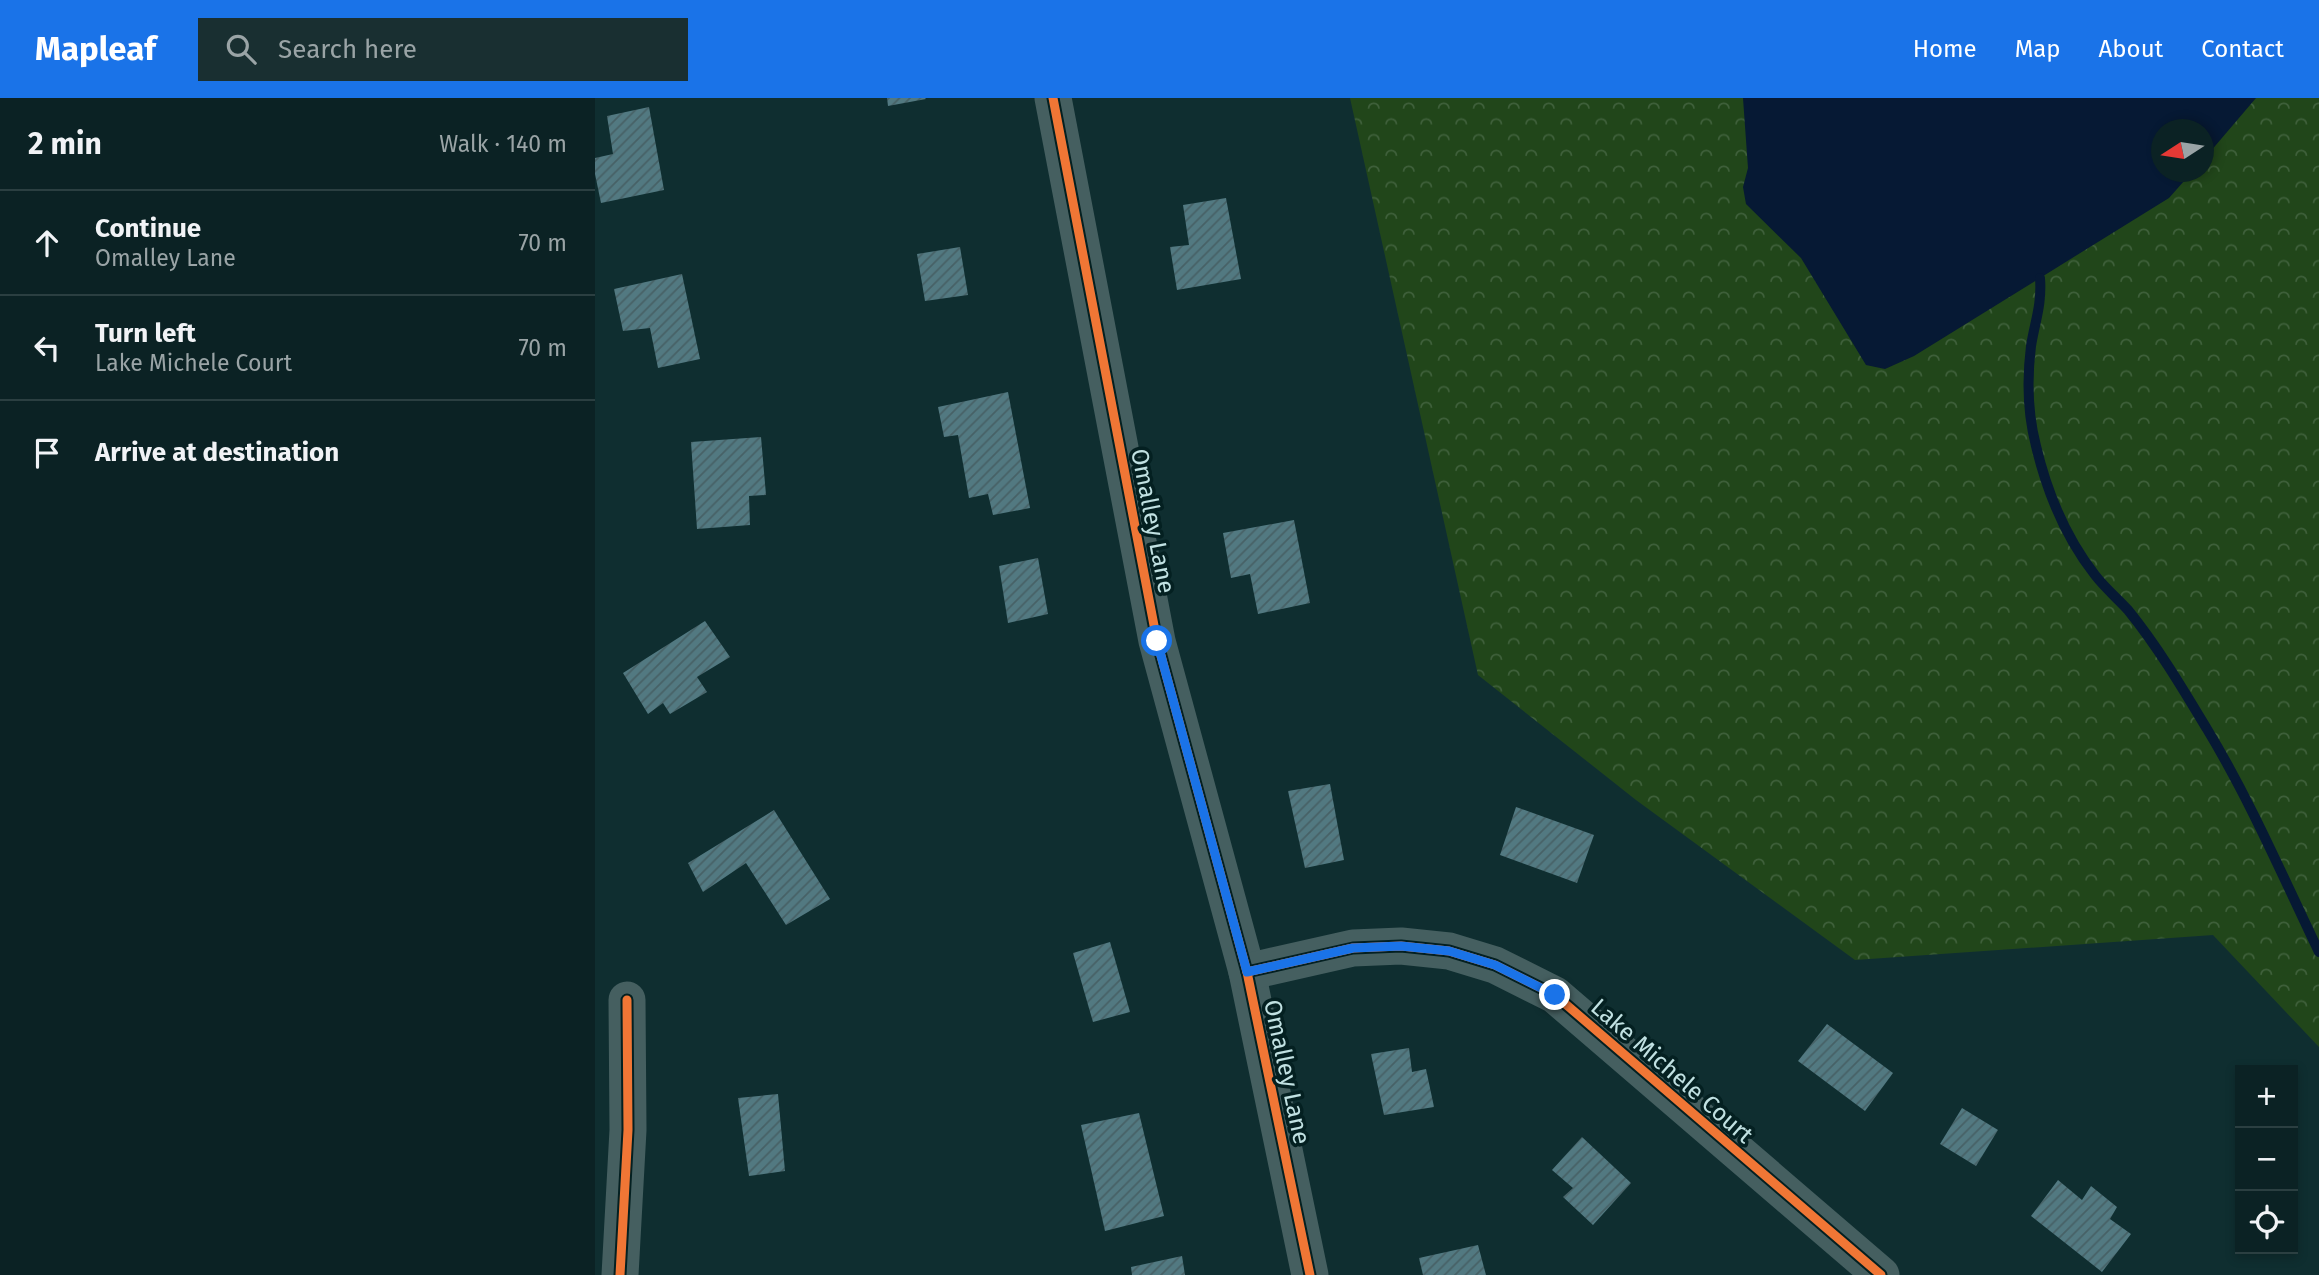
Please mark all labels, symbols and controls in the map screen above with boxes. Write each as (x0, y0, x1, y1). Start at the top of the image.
search box (198, 18, 688, 81)
text: Mapleaf (35, 29, 156, 69)
icon: search (222, 30, 260, 68)
text: Search here (278, 34, 417, 65)
text: Home (1913, 35, 1977, 63)
text: Map (2015, 35, 2061, 63)
text: About (2099, 35, 2163, 63)
text: Contact (2201, 35, 2284, 63)
north arrow (2151, 119, 2214, 182)
text: 2 min (28, 126, 102, 162)
text: Walk · 140 m (439, 130, 567, 158)
text: Continue (95, 213, 201, 244)
icon: ahead (28, 224, 66, 262)
text: 70 m (518, 229, 567, 257)
text: Omalley Lane (95, 244, 236, 272)
text: Turn left (95, 318, 196, 349)
icon: left (28, 329, 66, 367)
text: 70 m (518, 334, 567, 362)
text: Lake Michele Court (95, 349, 292, 377)
icon: arrive (28, 434, 66, 472)
text: Arrive at destination (95, 437, 339, 468)
street label: Omalley Lane (1125, 446, 1181, 596)
route start (1141, 625, 1172, 656)
route end (1539, 979, 1570, 1010)
street label: Lake Michele Court (1585, 993, 1759, 1149)
street label: Omalley Lane (1258, 997, 1316, 1147)
map controls (2235, 1065, 2298, 1254)
button: + (2235, 1065, 2298, 1128)
button: − (2235, 1128, 2298, 1191)
button: locate (2235, 1191, 2298, 1254)

